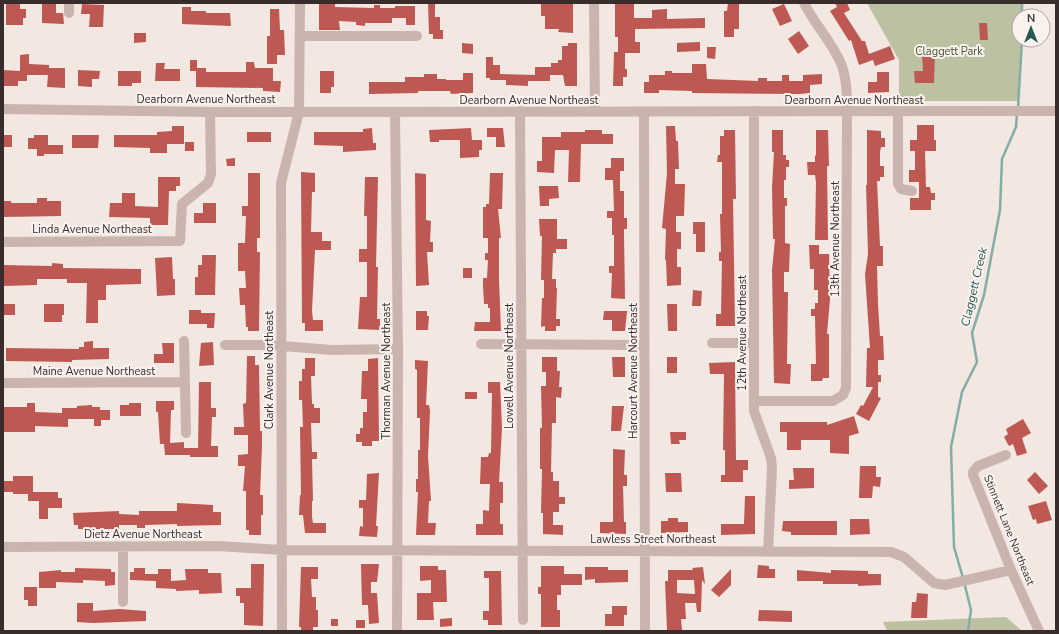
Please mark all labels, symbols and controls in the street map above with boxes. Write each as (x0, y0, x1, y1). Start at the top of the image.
north arrow (1011, 8, 1051, 48)
text: N (1027, 11, 1035, 26)
park label: Claggett Park (915, 44, 983, 59)
street label: Dearborn Avenue Northeast (137, 92, 276, 107)
street label: Dearborn Avenue Northeast (460, 93, 599, 108)
street label: Dearborn Avenue Northeast (785, 93, 924, 108)
street label: 13th Avenue Northeast (828, 181, 843, 297)
street label: Linda Avenue Northeast (32, 222, 152, 237)
water label: Claggett Creek (957, 245, 991, 328)
street label: 12th Avenue Northeast (735, 275, 750, 391)
street label: Thorman Avenue Northeast (379, 302, 394, 439)
street label: Lowell Avenue Northeast (502, 303, 517, 429)
street label: Harcourt Avenue Northeast (626, 303, 641, 439)
street label: Clark Avenue Northeast (262, 311, 277, 429)
street label: Maine Avenue Northeast (33, 364, 155, 379)
street label: Stinnett Lane Northeast (980, 473, 1038, 588)
street label: Dietz Avenue Northeast (84, 527, 202, 542)
street label: Lawless Street Northeast (590, 532, 716, 547)

